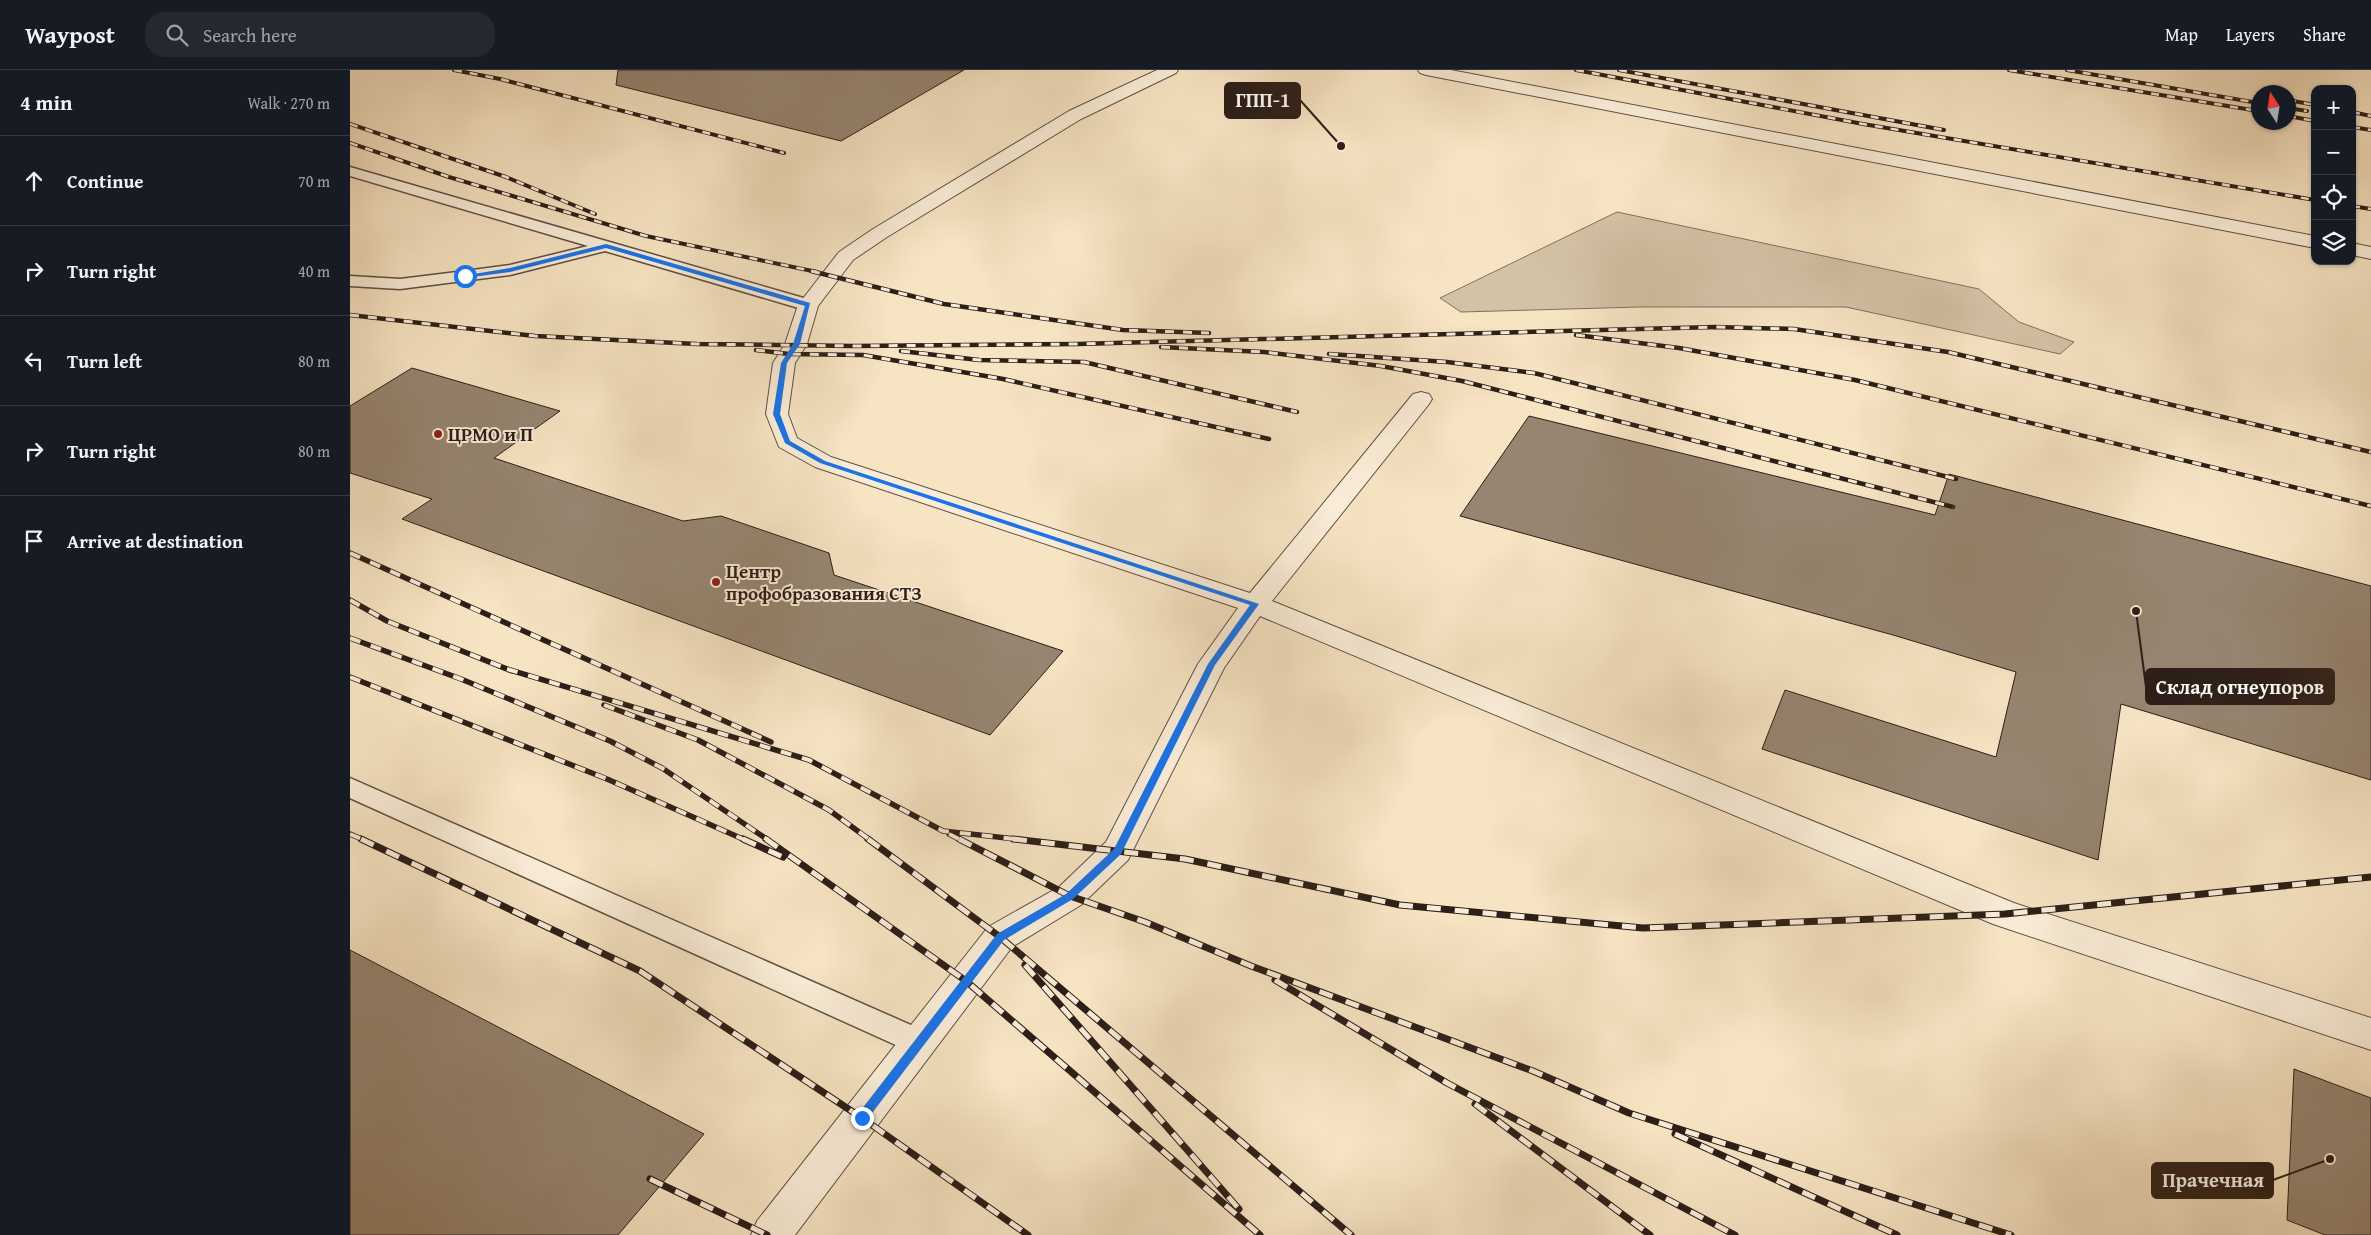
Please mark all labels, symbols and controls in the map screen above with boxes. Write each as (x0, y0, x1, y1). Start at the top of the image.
search box (145, 12, 495, 57)
text: Waypost (25, 17, 115, 52)
icon: search (163, 21, 191, 49)
text: Search here (203, 21, 297, 49)
text: Map (2165, 21, 2198, 48)
text: Layers (2226, 21, 2275, 48)
text: Share (2303, 21, 2346, 48)
callout: ГПП-1 (1225, 83, 1300, 118)
text: ГПП-1 (1236, 85, 1290, 114)
north arrow (2251, 85, 2296, 130)
map controls (2311, 85, 2356, 265)
button: + (2311, 85, 2356, 130)
text: 4 min (20, 87, 72, 118)
text: Walk · 270 m (247, 91, 330, 115)
button: − (2311, 130, 2356, 175)
icon: ahead (20, 167, 48, 195)
text: Continue (67, 167, 144, 195)
text: 70 m (298, 169, 330, 193)
button: locate (2311, 175, 2356, 220)
button: layers (2311, 220, 2356, 265)
icon: right (20, 257, 48, 285)
text: Turn right (67, 257, 156, 285)
text: 40 m (298, 259, 330, 283)
route start (454, 265, 477, 288)
icon: left (20, 347, 48, 375)
text: Turn left (67, 347, 142, 375)
text: 80 m (298, 349, 330, 373)
place label: ЦРМО и П (448, 420, 533, 448)
marker: ЦРМО и П (432, 428, 444, 440)
icon: right (20, 437, 48, 465)
text: Turn right (67, 437, 156, 465)
text: 80 m (298, 439, 330, 463)
icon: arrive (20, 527, 48, 555)
text: Arrive at destination (67, 527, 243, 555)
place label: Центр профобразования СТЗ (726, 557, 922, 607)
marker: Центр профобразования СТЗ (710, 576, 722, 588)
callout: Склад огнеупоров (2146, 669, 2334, 704)
text: Склад огнеупоров (2156, 672, 2324, 701)
route end (851, 1107, 874, 1130)
callout: Прачечная (2152, 1163, 2273, 1198)
text: Прачечная (2162, 1165, 2264, 1194)

